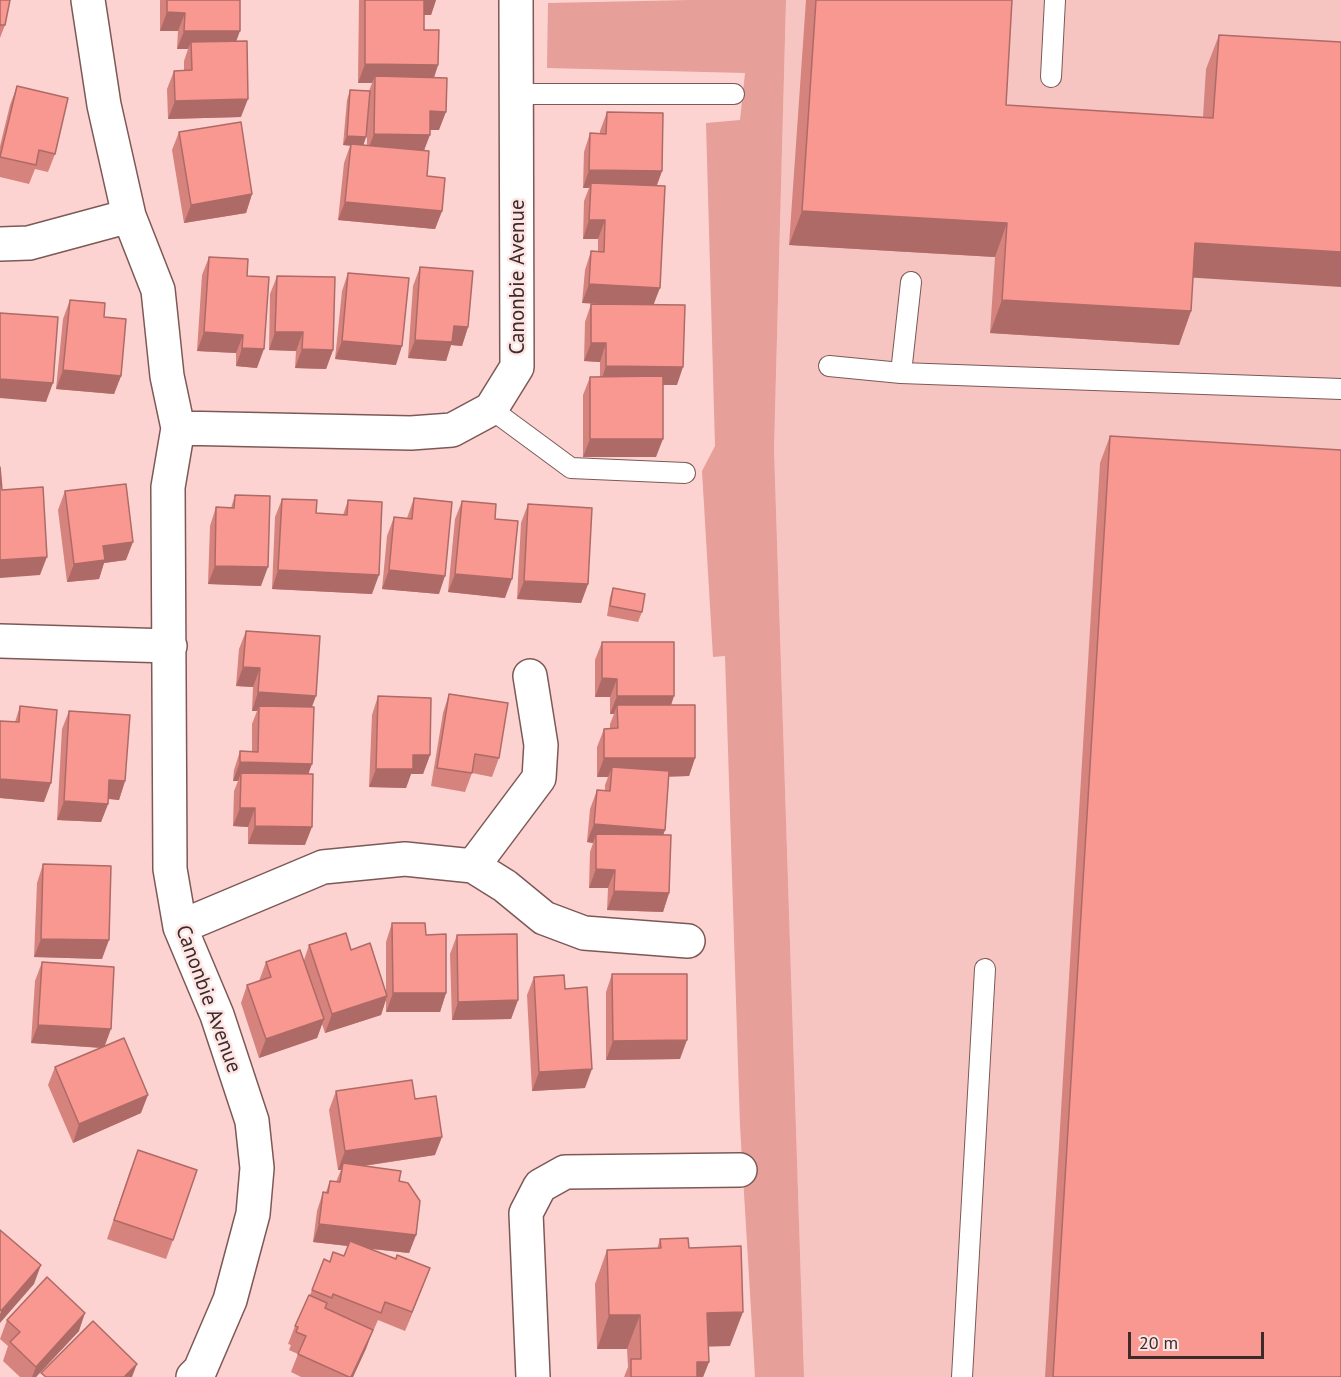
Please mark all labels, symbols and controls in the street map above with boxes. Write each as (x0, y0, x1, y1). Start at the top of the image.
street label: Canonbie Avenue (505, 199, 531, 355)
street label: Canonbie Avenue (170, 922, 246, 1076)
scale bar (1131, 1320, 1268, 1358)
text: 20 m (1139, 1331, 1178, 1354)

